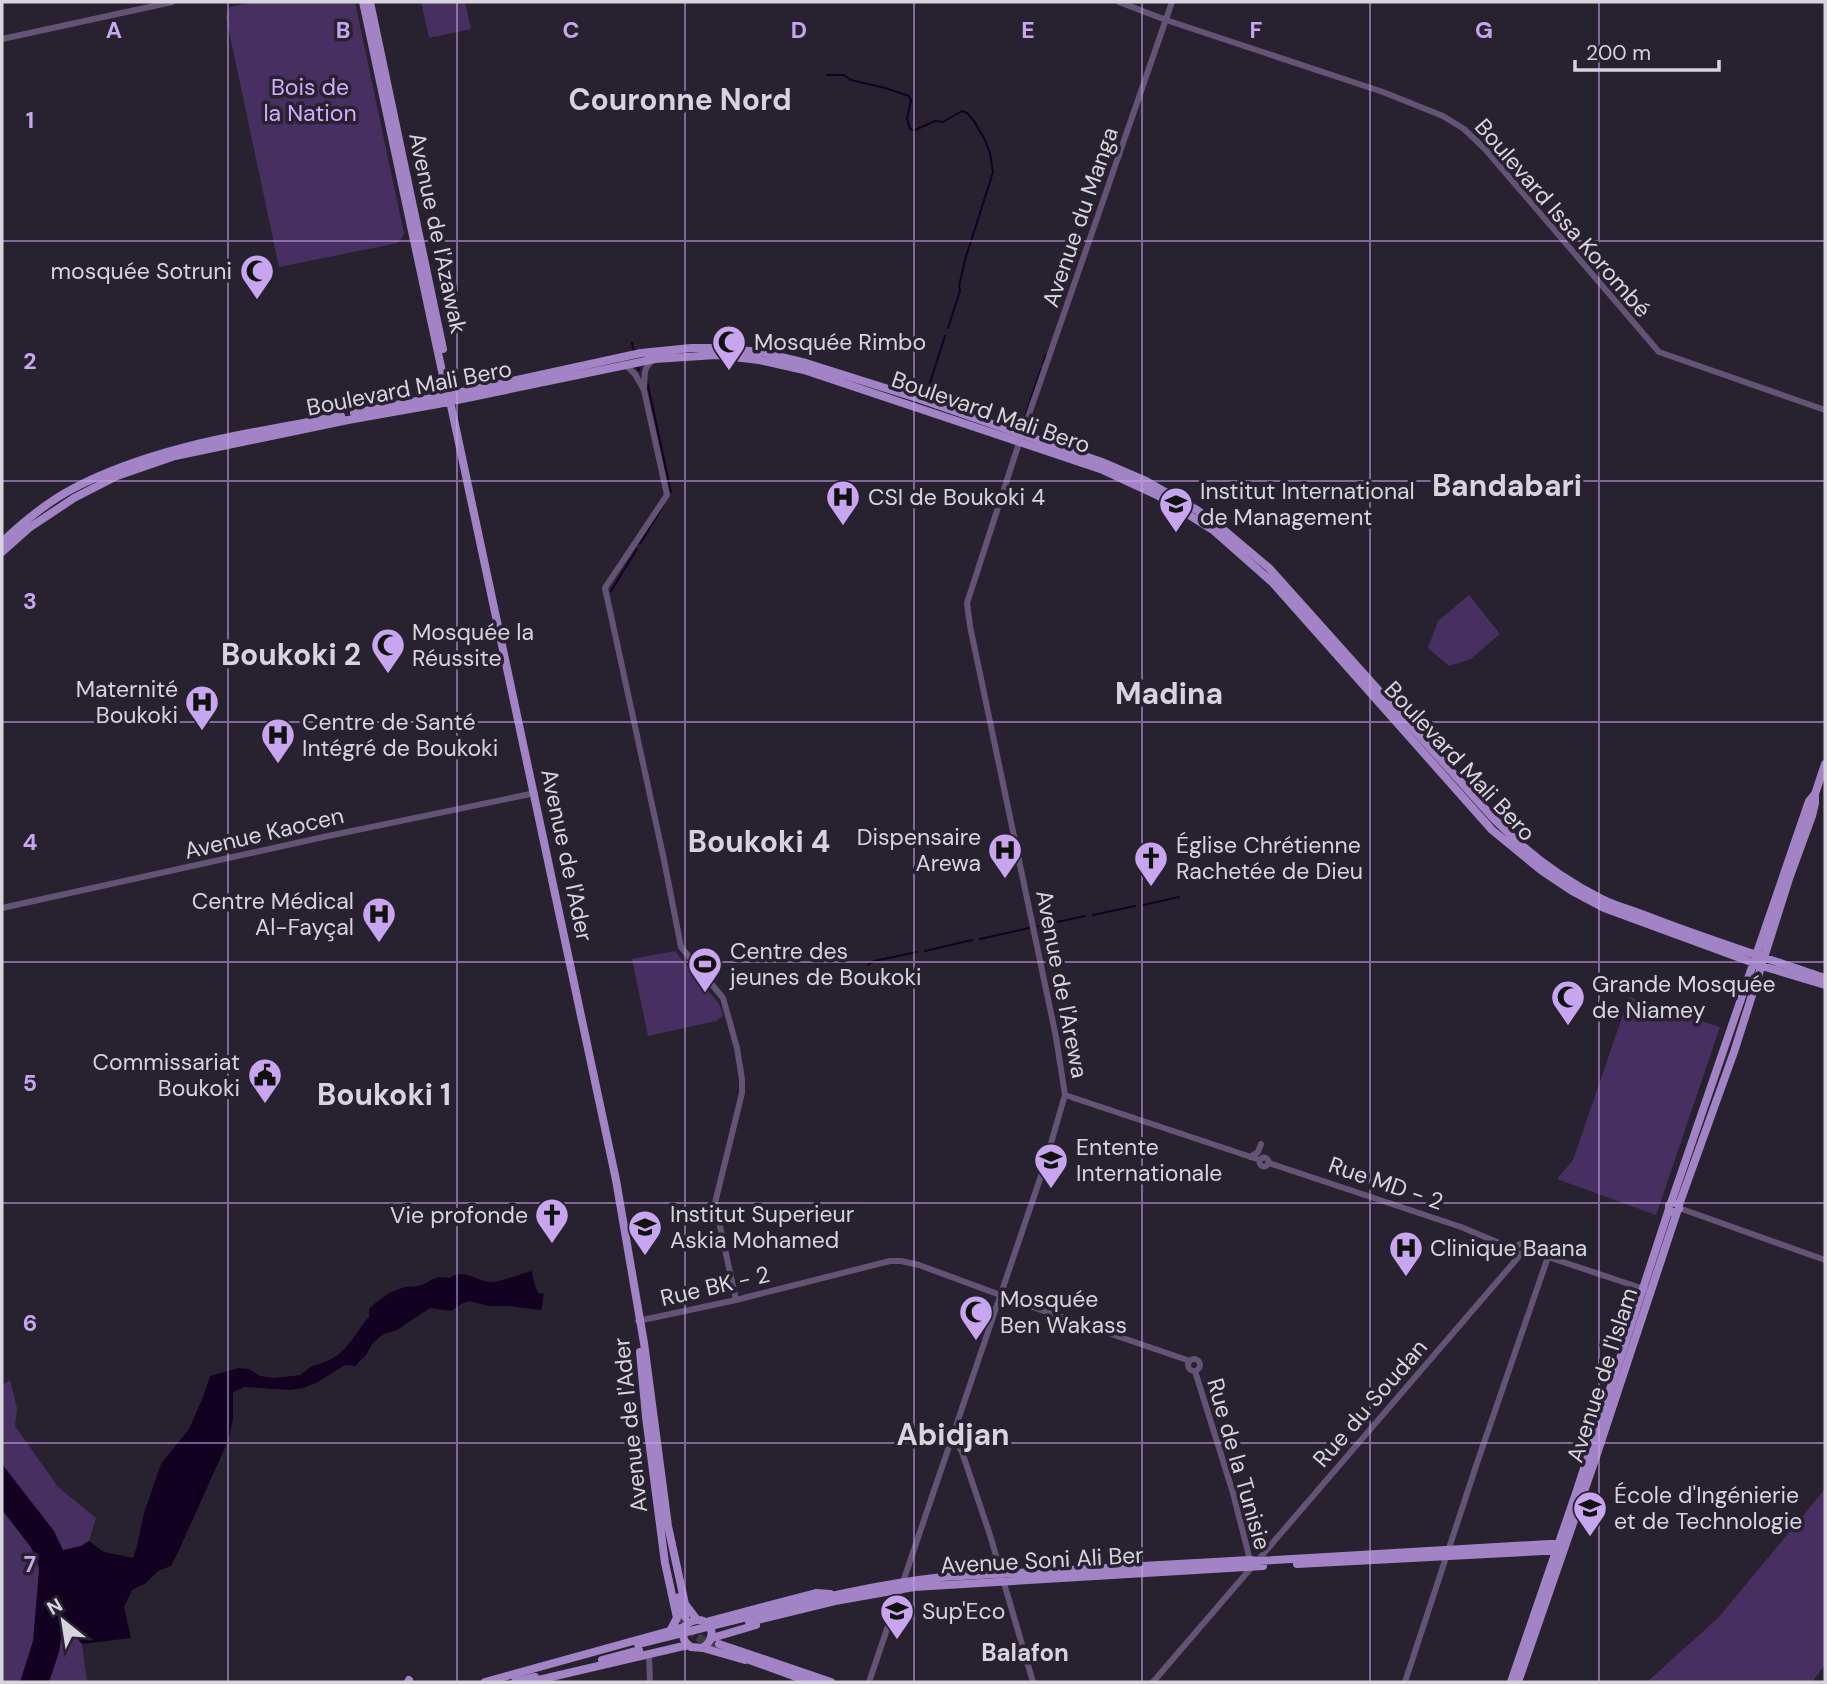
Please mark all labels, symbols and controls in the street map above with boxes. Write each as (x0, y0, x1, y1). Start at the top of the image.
text: A (106, 15, 122, 45)
text: B (336, 15, 350, 45)
text: C (563, 15, 579, 45)
text: D (791, 15, 807, 45)
text: E (1021, 15, 1035, 45)
text: F (1250, 15, 1263, 45)
text: G (1475, 15, 1493, 45)
scale bar (1575, 28, 1718, 72)
text: 200 m (1586, 39, 1651, 67)
park label: Bois de la Nation (263, 72, 357, 128)
district label: Couronne Nord (568, 80, 792, 119)
text: 1 (26, 105, 34, 135)
street label: Boulevard Issa Korombé (1468, 112, 1658, 324)
street label: Avenue du Manga (1035, 123, 1125, 311)
street label: Avenue de l'Azawak (402, 130, 474, 337)
mosque icon: mosquée Sotruni (238, 252, 276, 301)
place label: mosquée Sotruni (51, 256, 232, 286)
mosque icon: Mosquée Rimbo (710, 323, 748, 372)
place label: Mosquée Rimbo (754, 327, 926, 357)
text: 2 (23, 346, 37, 376)
street label: Boulevard Mali Bero (304, 353, 514, 423)
street label: Boulevard Mali Bero (888, 364, 1094, 460)
district label: Bandabari (1432, 466, 1582, 505)
place label: Institut International de Management (1200, 476, 1415, 532)
hospital icon: CSI de Boukoki 4 (824, 478, 862, 527)
place label: CSI de Boukoki 4 (868, 482, 1045, 512)
school or university icon: Institut International de Management (1157, 485, 1195, 534)
text: 3 (23, 586, 37, 616)
place label: Mosquée la Réussite (412, 617, 534, 673)
mosque icon: Mosquée la Réussite (369, 626, 407, 675)
district label: Boukoki 2 (221, 635, 361, 674)
place label: Maternité Boukoki (76, 674, 178, 730)
district label: Madina (1115, 674, 1223, 713)
street label: Boulevard Mali Bero (1378, 675, 1542, 847)
hospital icon: Maternité Boukoki (183, 683, 221, 732)
place label: Centre de Santé Intégré de Boukoki (302, 707, 498, 763)
hospital icon: Centre de Santé Intégré de Boukoki (259, 716, 297, 765)
street label: Avenue de l'Ader (534, 766, 600, 944)
street label: Avenue Kaocen (181, 800, 347, 866)
district label: Boukoki 4 (688, 822, 830, 861)
place label: Dispensaire Arewa (857, 822, 981, 878)
text: 4 (23, 827, 38, 857)
place label: Église Chrétienne Rachetée de Dieu (1176, 830, 1363, 886)
hospital icon: Dispensaire Arewa (986, 831, 1024, 880)
church icon: Église Chrétienne Rachetée de Dieu (1132, 839, 1170, 888)
place label: Centre Médical Al-Fayçal (192, 886, 354, 942)
street label: Avenue de l'Arewa (1029, 887, 1095, 1081)
hospital icon: Centre Médical Al-Fayçal (360, 895, 398, 944)
place label: Centre des jeunes de Boukoki (729, 936, 922, 992)
sports icon: Centre des jeunes de Boukoki (686, 945, 724, 994)
place label: Grande Mosquée de Niamey (1592, 969, 1776, 1025)
mosque icon: Grande Mosquée de Niamey (1549, 978, 1587, 1027)
place label: Commissariat Boukoki (93, 1047, 240, 1103)
public building icon: Commissariat Boukoki (246, 1056, 284, 1105)
text: 5 (23, 1068, 37, 1098)
district label: Boukoki 1 (317, 1075, 451, 1114)
place label: Entente Internationale (1076, 1132, 1222, 1188)
school or university icon: Entente Internationale (1032, 1141, 1070, 1190)
street label: Rue MD - 2 (1325, 1149, 1447, 1217)
church icon: Vie profonde (533, 1196, 571, 1245)
place label: Institut Superieur Askia Mohamed (670, 1199, 854, 1255)
place label: Vie profonde (390, 1200, 528, 1230)
school or university icon: Institut Superieur Askia Mohamed (626, 1208, 664, 1257)
hospital icon: Clinique Baana (1387, 1229, 1425, 1278)
place label: Clinique Baana (1430, 1233, 1587, 1263)
street label: Rue BK - 2 (657, 1259, 773, 1313)
place label: Mosquée Ben Wakass (1000, 1284, 1127, 1340)
street label: Avenue de l'Islam (1560, 1284, 1644, 1466)
mosque icon: Mosquée Ben Wakass (957, 1293, 995, 1342)
text: 6 (23, 1308, 37, 1338)
street label: Rue du Soudan (1306, 1333, 1434, 1473)
street label: Avenue de l'Ader (606, 1336, 654, 1514)
street label: Rue de la Tunisie (1200, 1375, 1278, 1553)
district label: Abidjan (896, 1415, 1010, 1454)
place label: École d'Ingénierie et de Technologie (1614, 1480, 1802, 1536)
school or university icon: École d'Ingénierie et de Technologie (1571, 1489, 1609, 1538)
street label: Avenue Soni Ali Ber (940, 1540, 1144, 1580)
text: 7 (24, 1549, 36, 1579)
north arrow (28, 1586, 98, 1656)
text: N (42, 1592, 67, 1621)
school or university icon: Sup'Eco (878, 1592, 916, 1641)
place label: Sup'Eco (922, 1596, 1005, 1626)
district label: Balafon (981, 1637, 1069, 1668)

